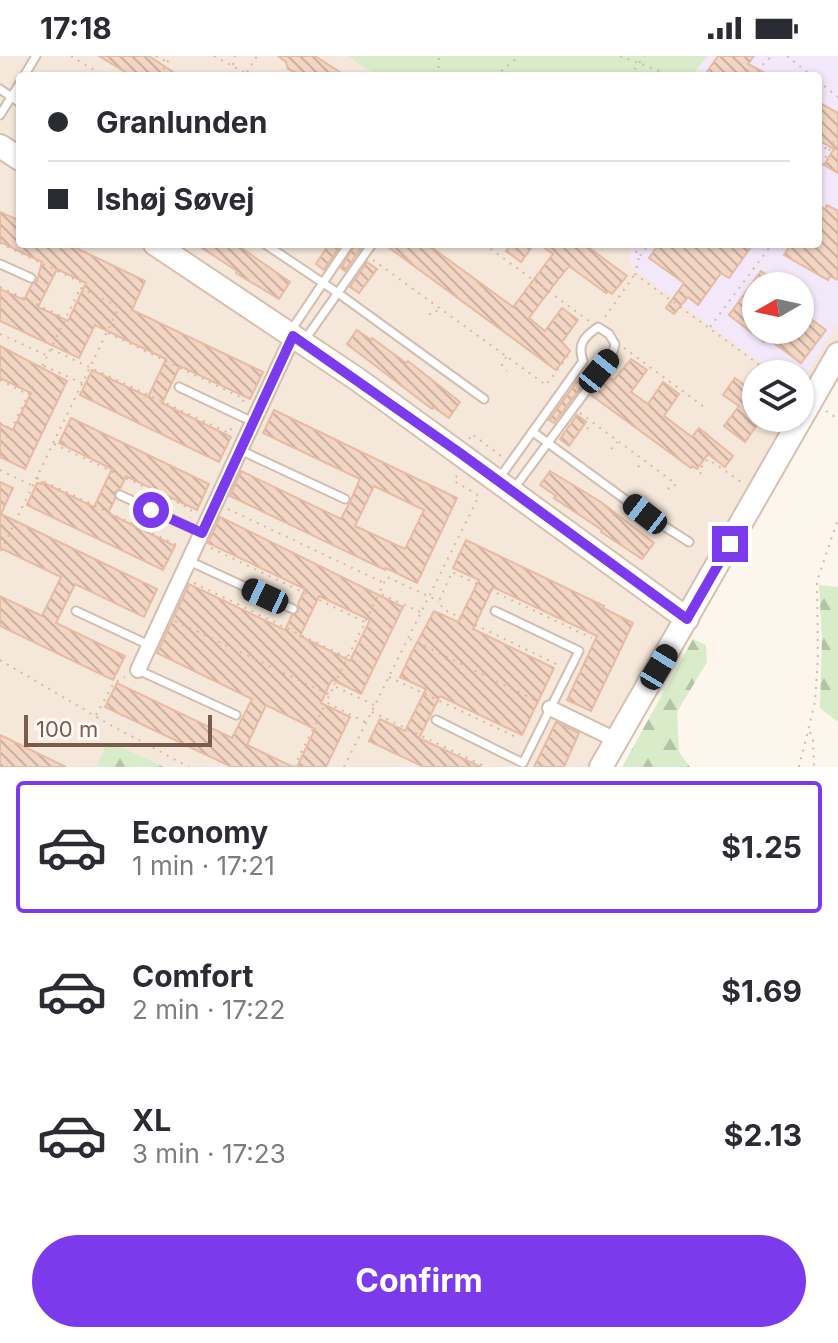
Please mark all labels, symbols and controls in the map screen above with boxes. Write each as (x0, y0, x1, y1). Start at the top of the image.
text: 17:18 (40, 10, 112, 46)
text: Granlunden (96, 104, 267, 140)
text: Ishøj Søvej (96, 181, 254, 217)
north arrow (742, 272, 814, 344)
map controls (742, 272, 814, 432)
car (575, 345, 623, 397)
button: layers (742, 360, 814, 432)
car (619, 490, 671, 538)
route start (133, 492, 169, 528)
route end (712, 526, 748, 562)
car (238, 575, 292, 617)
car (636, 640, 682, 694)
scale bar (24, 711, 212, 747)
text: 100 m (36, 716, 98, 742)
icon: car (36, 811, 108, 883)
text: Economy (132, 814, 268, 850)
text: $1.25 (721, 829, 802, 865)
text: 1 min · 17:21 (132, 850, 275, 881)
icon: car (36, 955, 108, 1027)
text: Comfort (132, 958, 253, 994)
text: $1.69 (721, 973, 802, 1009)
text: 2 min · 17:22 (132, 994, 285, 1025)
icon: car (36, 1099, 108, 1171)
text: XL (132, 1102, 171, 1138)
text: $2.13 (724, 1117, 802, 1153)
text: 3 min · 17:23 (132, 1138, 286, 1169)
button: Confirm (32, 1235, 806, 1327)

